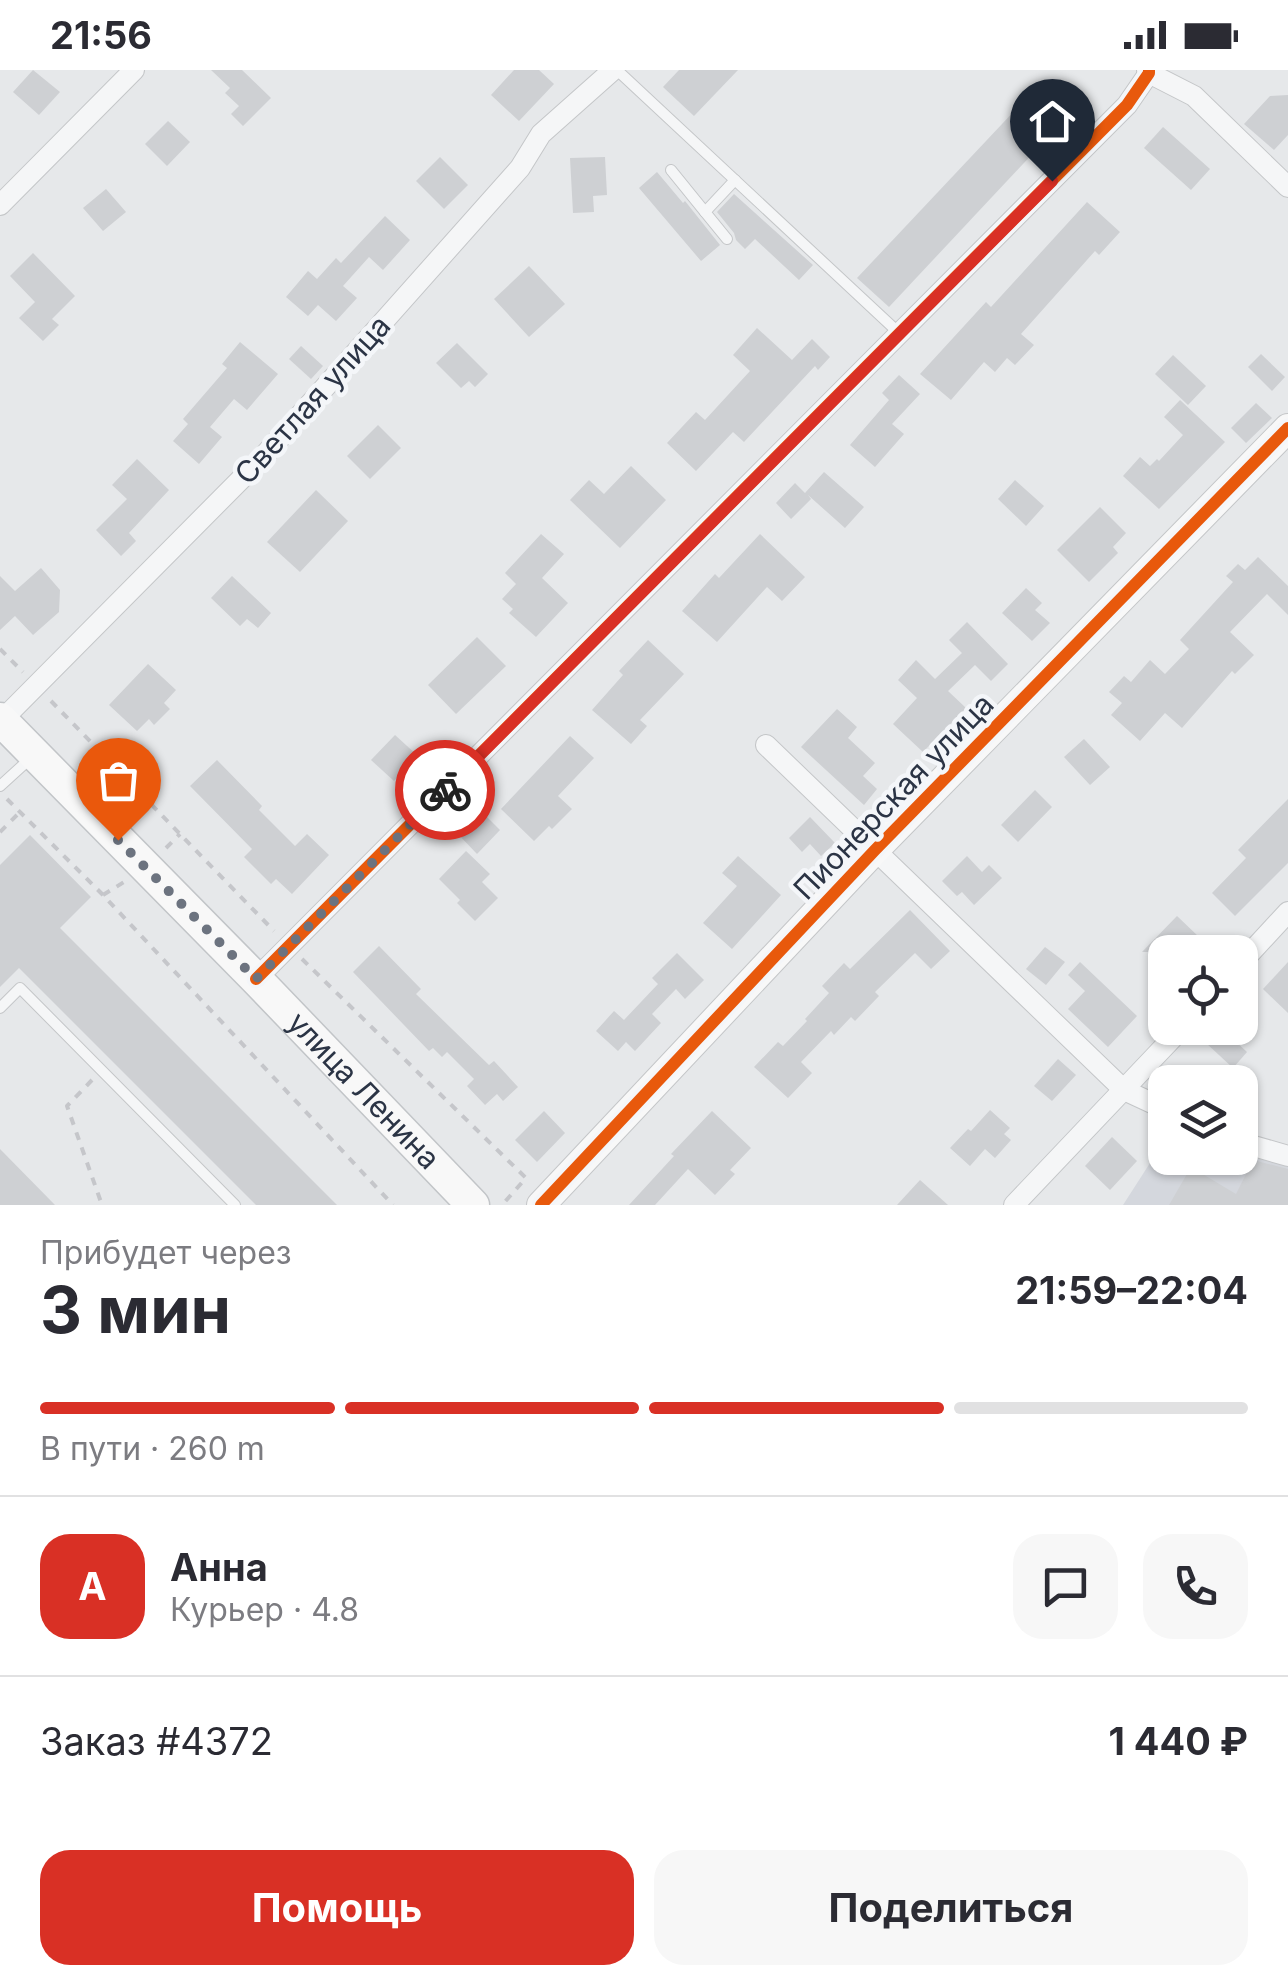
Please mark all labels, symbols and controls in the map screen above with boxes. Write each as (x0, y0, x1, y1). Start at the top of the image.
text: 21:56 (50, 12, 152, 58)
pin (1010, 79, 1095, 182)
icon: home (1025, 94, 1080, 149)
street label: Светлая улица (227, 307, 397, 491)
street label: Пионерская улица (786, 686, 1001, 907)
pin (76, 738, 161, 841)
courier (395, 740, 495, 840)
icon: bag (91, 753, 146, 808)
icon: bike (418, 763, 473, 818)
map controls (1148, 935, 1258, 1175)
button: locate (1148, 935, 1258, 1045)
street label: улица Ленина (281, 1004, 448, 1176)
button: layers (1148, 1065, 1258, 1175)
text: Прибудет через (40, 1233, 292, 1272)
text: 21:59–22:04 (1015, 1267, 1248, 1313)
text: 3 мин (40, 1270, 231, 1349)
text: В пути · 260 m (40, 1429, 265, 1468)
button: chat (1013, 1534, 1118, 1639)
button: phone (1143, 1534, 1248, 1639)
text: Анна (170, 1544, 268, 1590)
text: А (78, 1563, 107, 1609)
text: Курьер · 4.8 (170, 1590, 359, 1629)
text: Заказ #4372 (40, 1718, 273, 1764)
text: 1 440 ₽ (1108, 1718, 1248, 1764)
button: Помощь (40, 1850, 634, 1965)
button: Поделиться (654, 1850, 1248, 1965)

